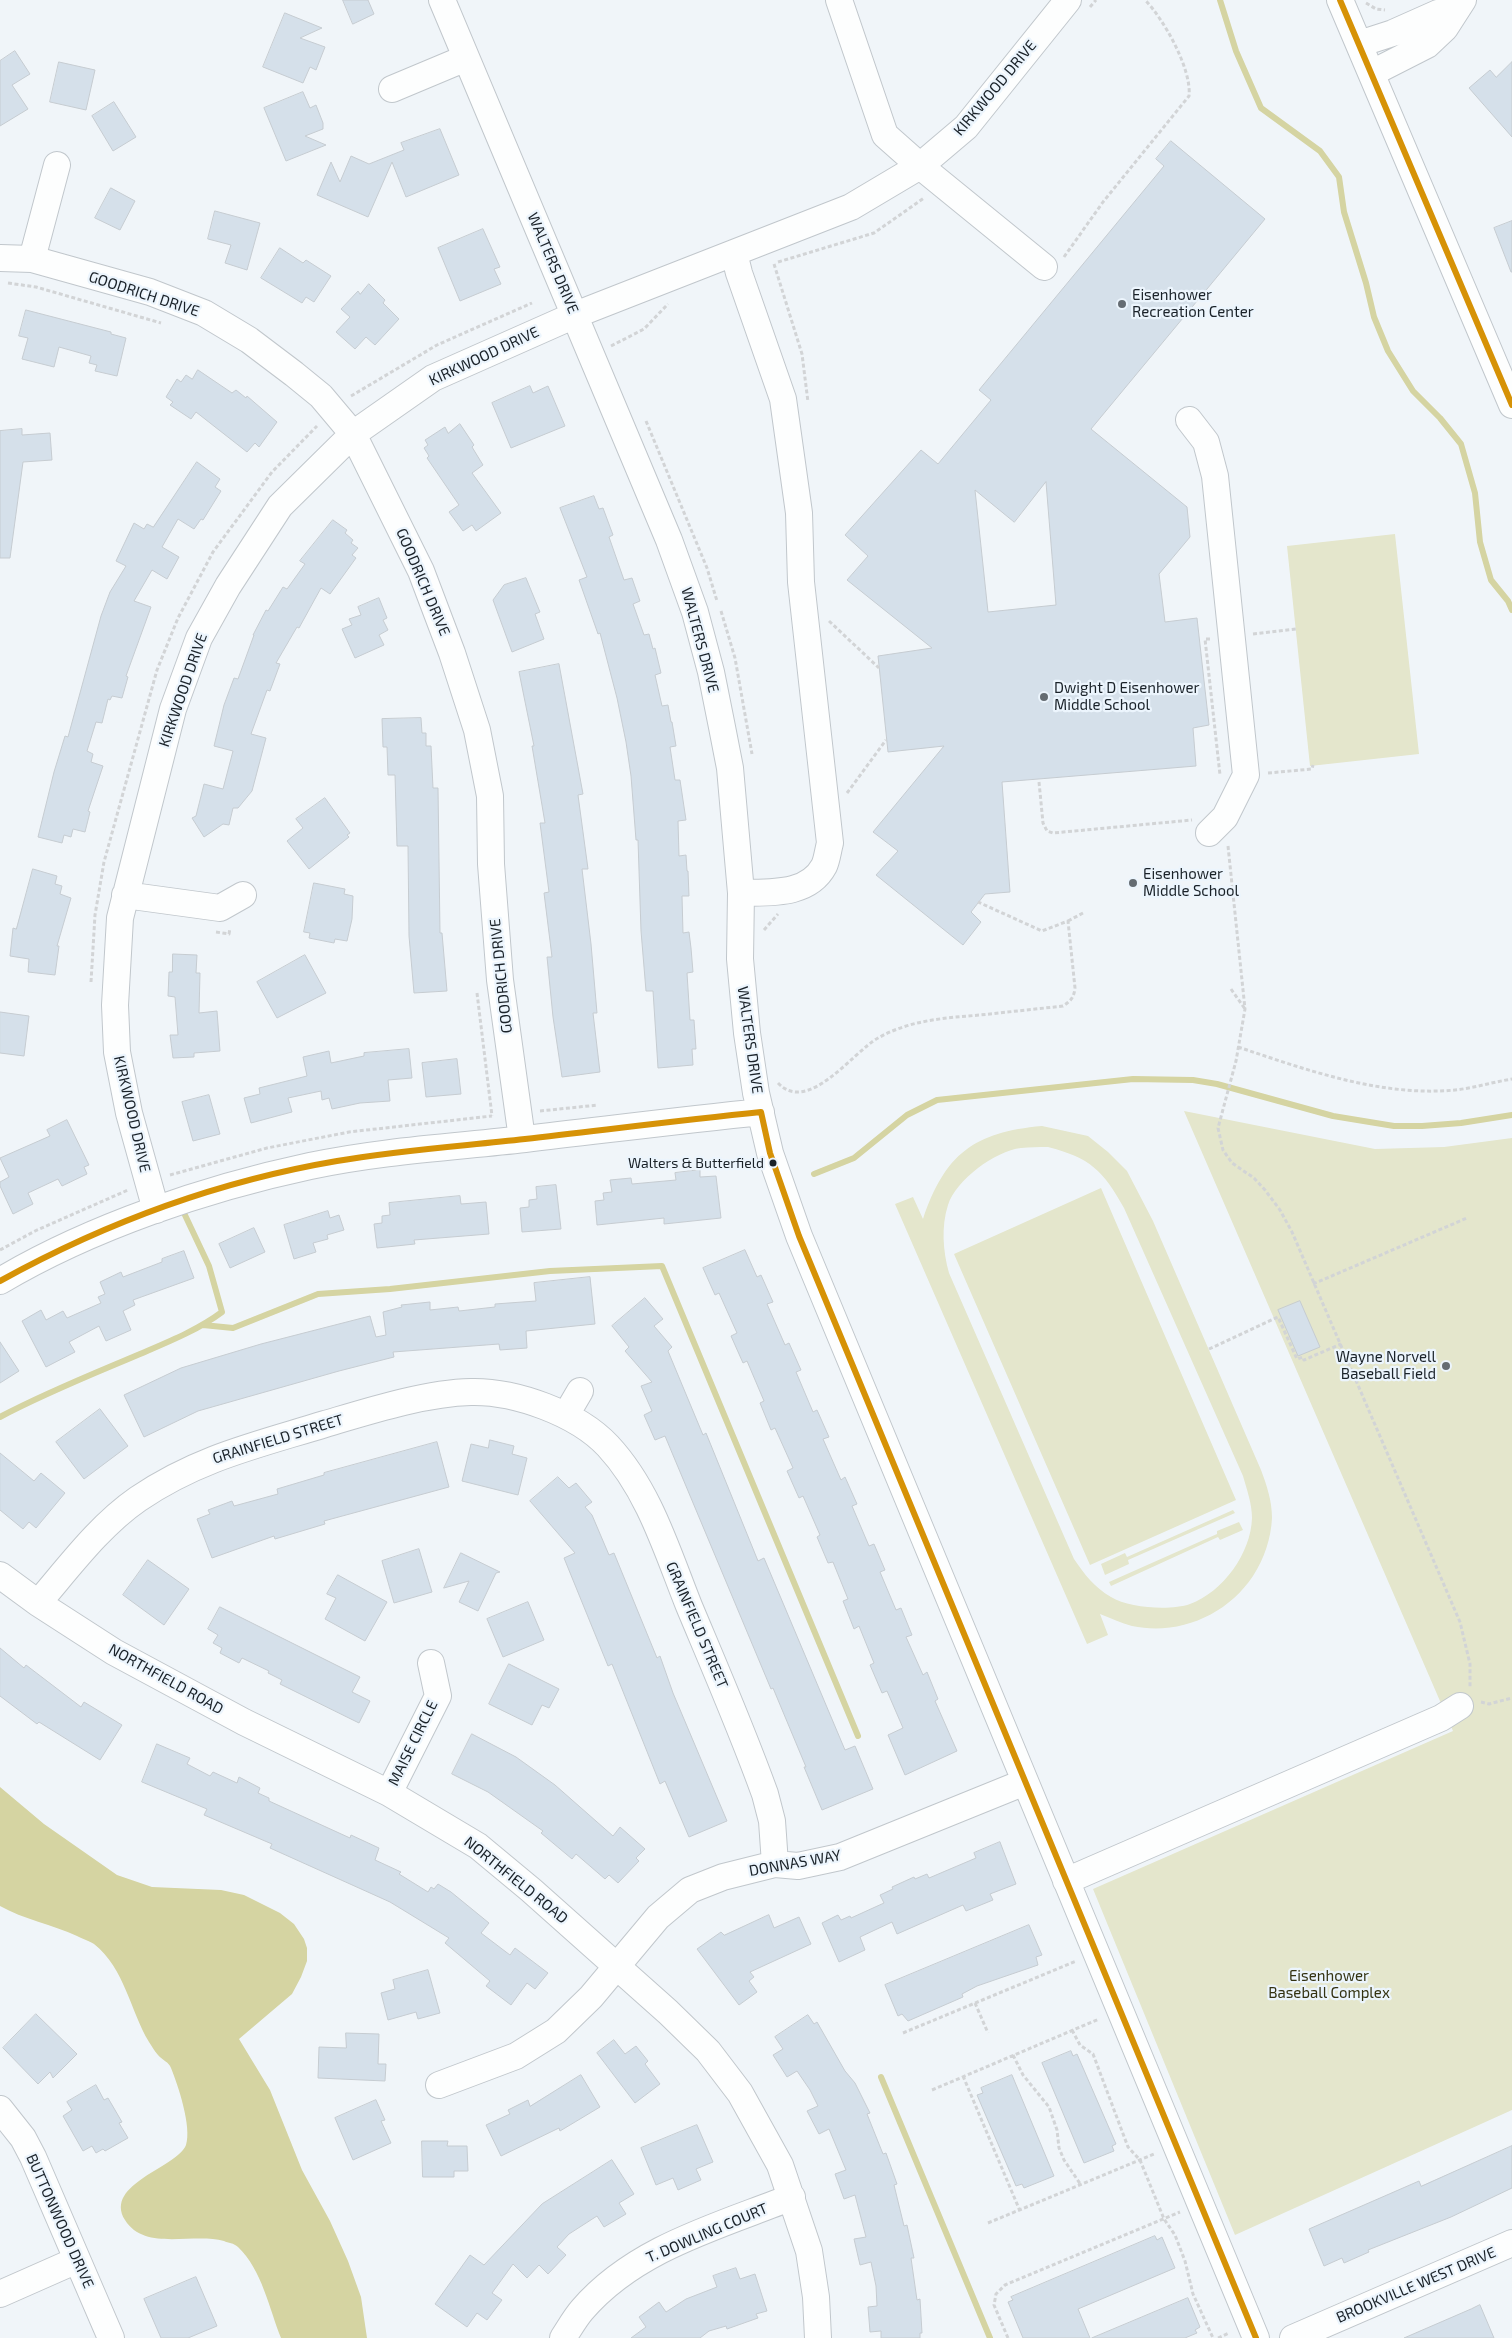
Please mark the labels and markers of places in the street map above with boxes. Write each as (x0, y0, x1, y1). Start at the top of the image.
place label: Eisenhower Recreation Center (1132, 286, 1254, 321)
marker: Eisenhower Recreation Center (1116, 298, 1128, 310)
place label: Dwight D Eisenhower Middle School (1054, 679, 1200, 714)
marker: Dwight D Eisenhower Middle School (1038, 691, 1050, 703)
place label: Eisenhower Middle School (1143, 865, 1239, 900)
marker: Eisenhower Middle School (1127, 877, 1139, 889)
place label: Walters & Butterfield (628, 1155, 764, 1171)
marker: Walters & Butterfield (768, 1158, 778, 1168)
place label: Wayne Norvell Baseball Field (1336, 1348, 1436, 1383)
marker: Wayne Norvell Baseball Field (1440, 1360, 1452, 1372)

